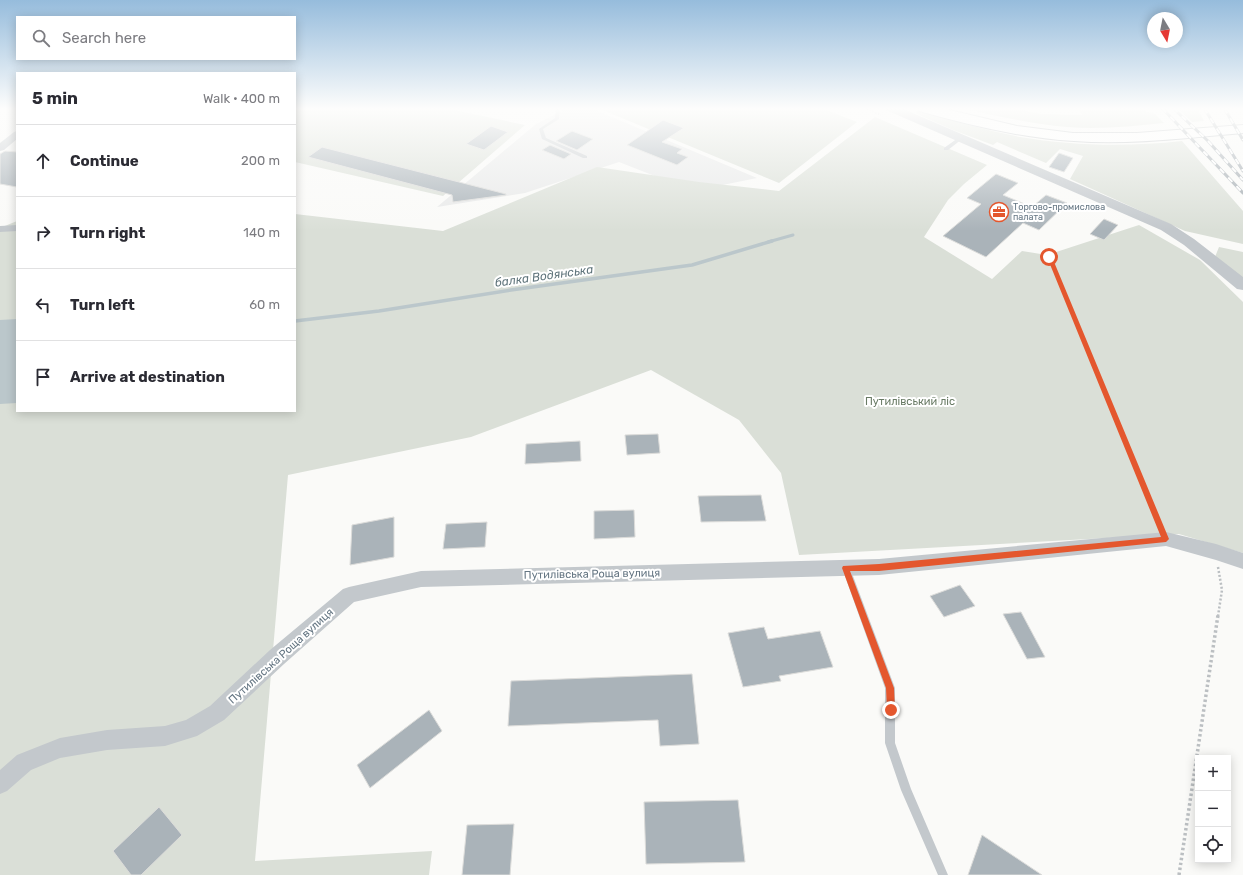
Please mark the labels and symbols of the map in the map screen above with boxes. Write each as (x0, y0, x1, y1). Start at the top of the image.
north arrow (1147, 12, 1183, 48)
office icon: Торгово-промислова палата (988, 201, 1010, 223)
place label: Торгово-промислова палата (1013, 202, 1105, 222)
route start (1040, 248, 1058, 266)
water label: балка Водянська (494, 262, 594, 290)
park label: Путилівський ліс (865, 395, 955, 408)
street label: Путилівська Роща вулиця (524, 566, 660, 582)
street label: Путилівська Роща вулиця (226, 606, 336, 706)
route end (882, 701, 900, 719)

